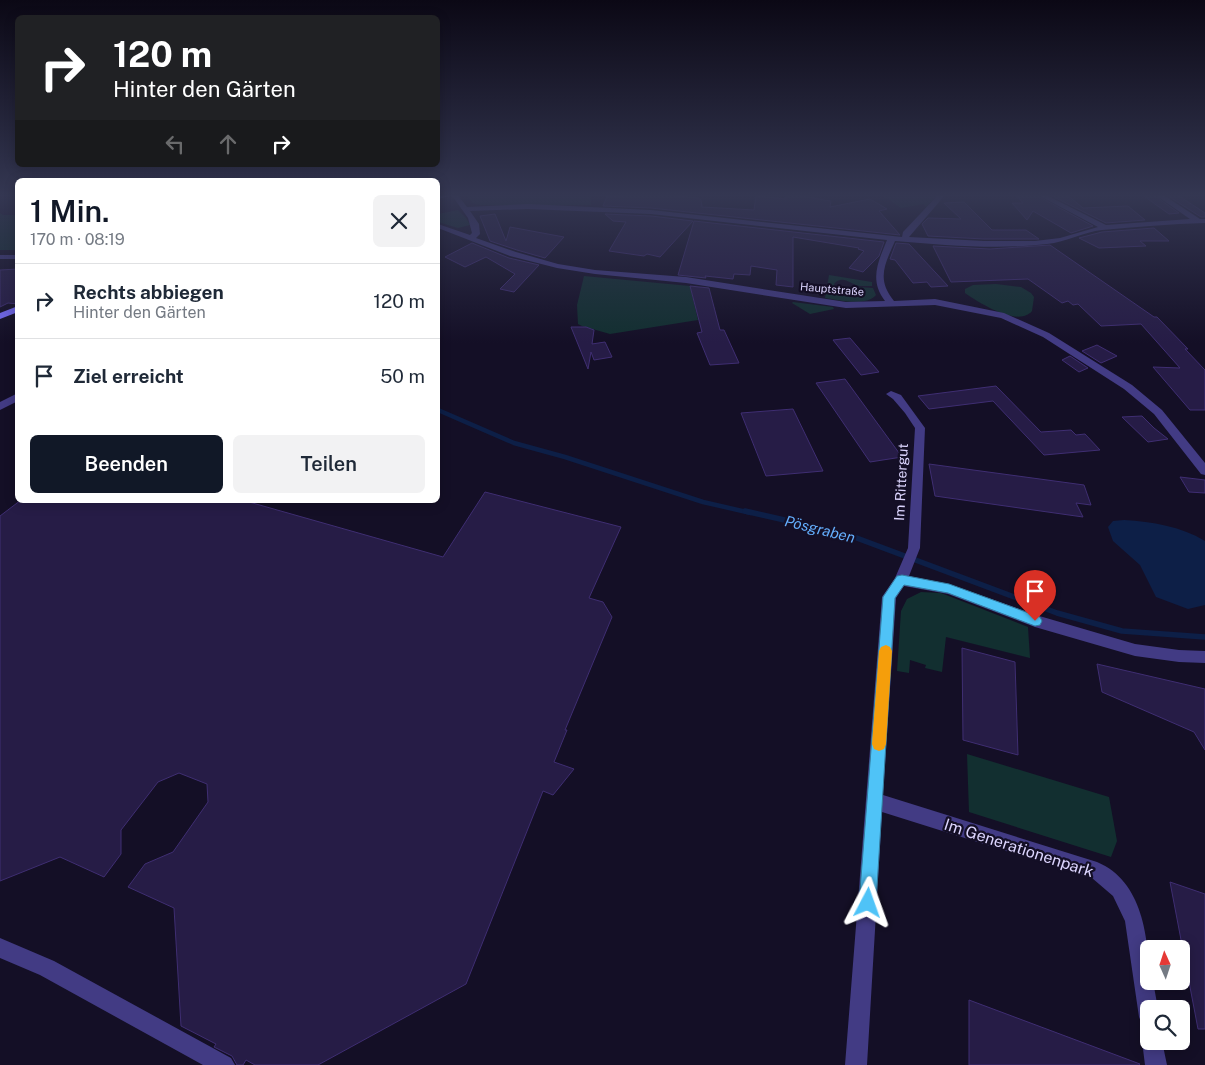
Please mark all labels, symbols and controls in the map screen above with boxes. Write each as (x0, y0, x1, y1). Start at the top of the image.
text: 120 m (113, 34, 212, 75)
icon: right (30, 35, 95, 100)
text: Hinter den Gärten (113, 76, 296, 102)
icon: left (161, 130, 189, 158)
icon: ahead (214, 130, 242, 158)
icon: right (267, 130, 295, 158)
text: 1 Min. (30, 193, 110, 229)
button: close (373, 195, 425, 247)
text: 170 m · 08:19 (30, 230, 125, 249)
street label: Hauptstraße (800, 280, 864, 298)
text: Rechts abbiegen (73, 281, 224, 303)
icon: right (30, 287, 58, 315)
text: 120 m (373, 290, 425, 312)
text: Hinter den Gärten (73, 303, 206, 322)
icon: arrive (30, 362, 58, 390)
text: Ziel erreicht (73, 365, 184, 387)
text: 50 m (380, 365, 425, 387)
button: Beenden (30, 435, 223, 493)
button: Teilen (233, 435, 425, 493)
street label: Im Rittergut (891, 443, 911, 521)
water label: Pösgraben (783, 512, 857, 546)
pin (1014, 570, 1056, 621)
icon: arrive (1021, 577, 1049, 605)
street label: Im Generationenpark (942, 815, 1096, 881)
position arrow (841, 876, 893, 928)
north arrow (1140, 940, 1190, 990)
map controls (1140, 940, 1190, 1050)
button: search (1140, 1000, 1190, 1050)

